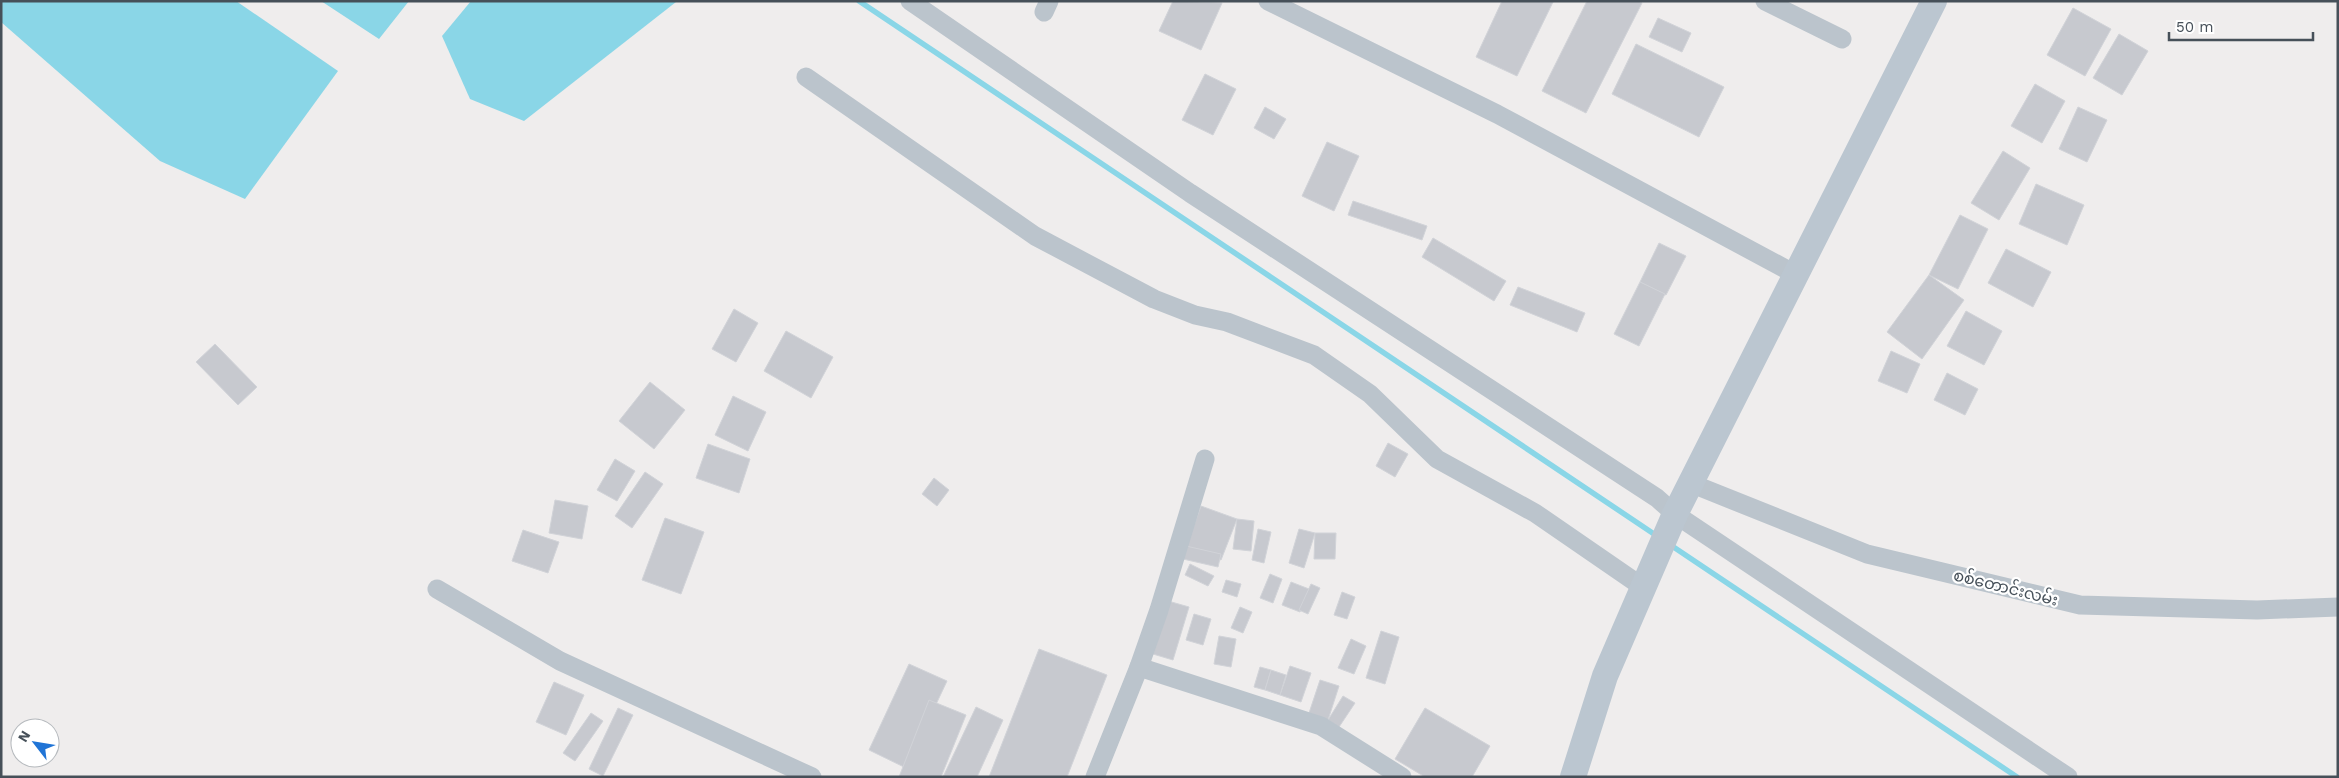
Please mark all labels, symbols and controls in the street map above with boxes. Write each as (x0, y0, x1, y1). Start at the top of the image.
scale bar (2169, 10, 2313, 42)
text: 50 m (2176, 18, 2213, 36)
street label: စစ်တောင်းလမ်း (1952, 563, 2061, 610)
north arrow (10, 718, 60, 768)
text: N (14, 728, 33, 745)

